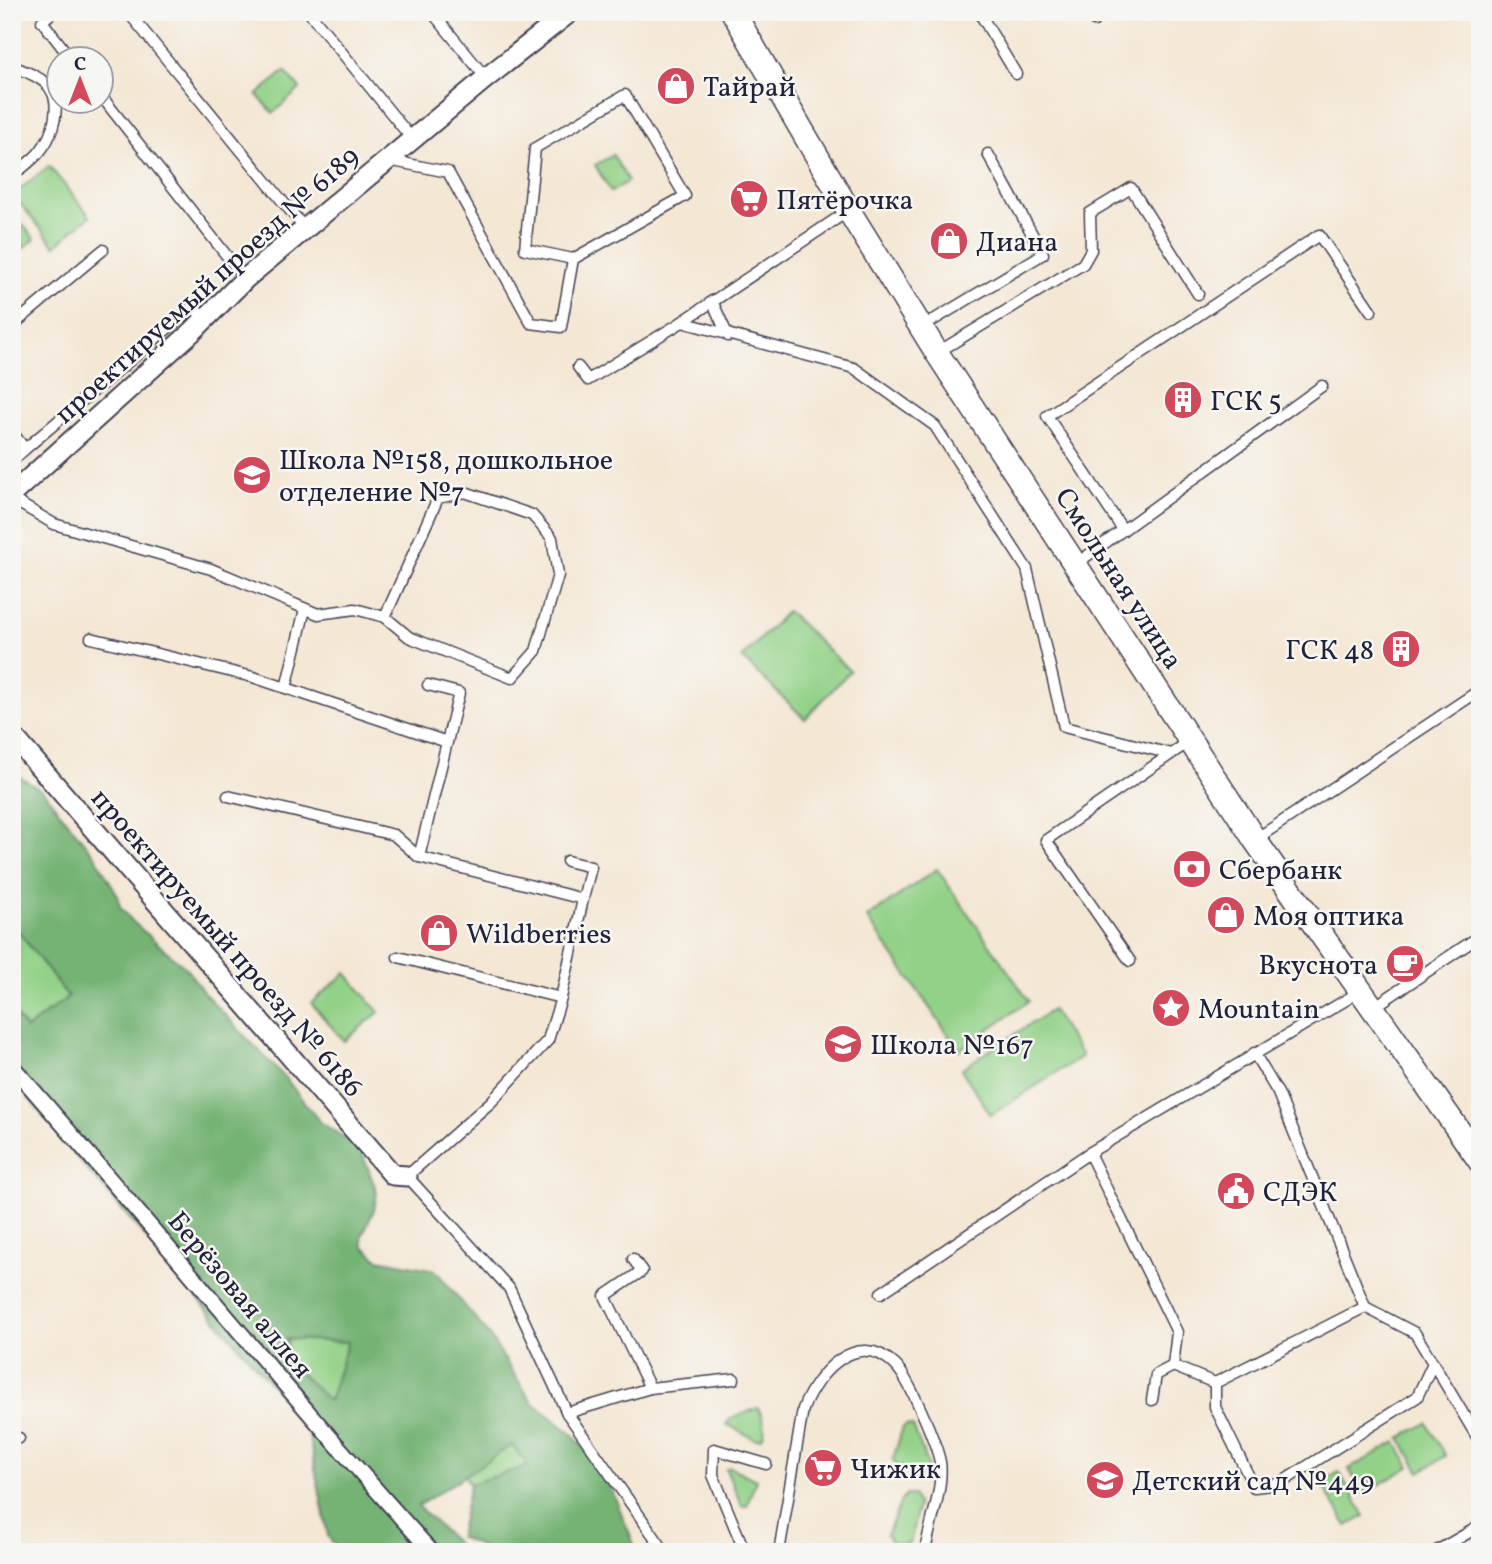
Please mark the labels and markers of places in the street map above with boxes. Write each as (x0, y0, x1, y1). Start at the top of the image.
shop icon: Тайрай (655, 65, 697, 107)
place label: Тайрай (703, 69, 796, 108)
supermarket icon: Пятёрочка (728, 178, 770, 220)
place label: Пятёрочка (776, 182, 913, 221)
shop icon: Диана (928, 220, 970, 262)
place label: Диана (976, 224, 1058, 263)
building icon: ГСК 5 (1162, 379, 1204, 421)
place label: ГСК 5 (1210, 383, 1282, 422)
place label: Школа №158, дошкольное отделение №7 (279, 442, 613, 513)
school or university icon: Школа №158, дошкольное отделение №7 (231, 454, 273, 496)
building icon: ГСК 48 (1380, 628, 1422, 670)
place label: ГСК 48 (1285, 632, 1374, 671)
bank icon: Сбербанк (1171, 848, 1213, 890)
place label: Сбербанк (1219, 852, 1342, 891)
shop icon: Моя оптика (1205, 894, 1247, 936)
place label: Моя оптика (1253, 898, 1404, 937)
shop icon: Wildberries (418, 912, 460, 954)
place label: Wildberries (466, 916, 612, 955)
cafe icon: Вкуснота (1384, 943, 1426, 985)
place label: Вкуснота (1259, 947, 1378, 986)
place icon: Mountain (1150, 987, 1192, 1029)
place label: Mountain (1198, 991, 1320, 1030)
school or university icon: Школа №167 (822, 1023, 864, 1065)
place label: Школа №167 (870, 1027, 1034, 1066)
public building icon: СДЭК (1215, 1170, 1257, 1212)
place label: СДЭК (1263, 1174, 1337, 1213)
supermarket icon: Чижик (802, 1447, 844, 1489)
place label: Чижик (850, 1451, 941, 1490)
school or university icon: Детский сад №449 (1084, 1459, 1126, 1501)
place label: Детский сад №449 (1132, 1463, 1374, 1502)

